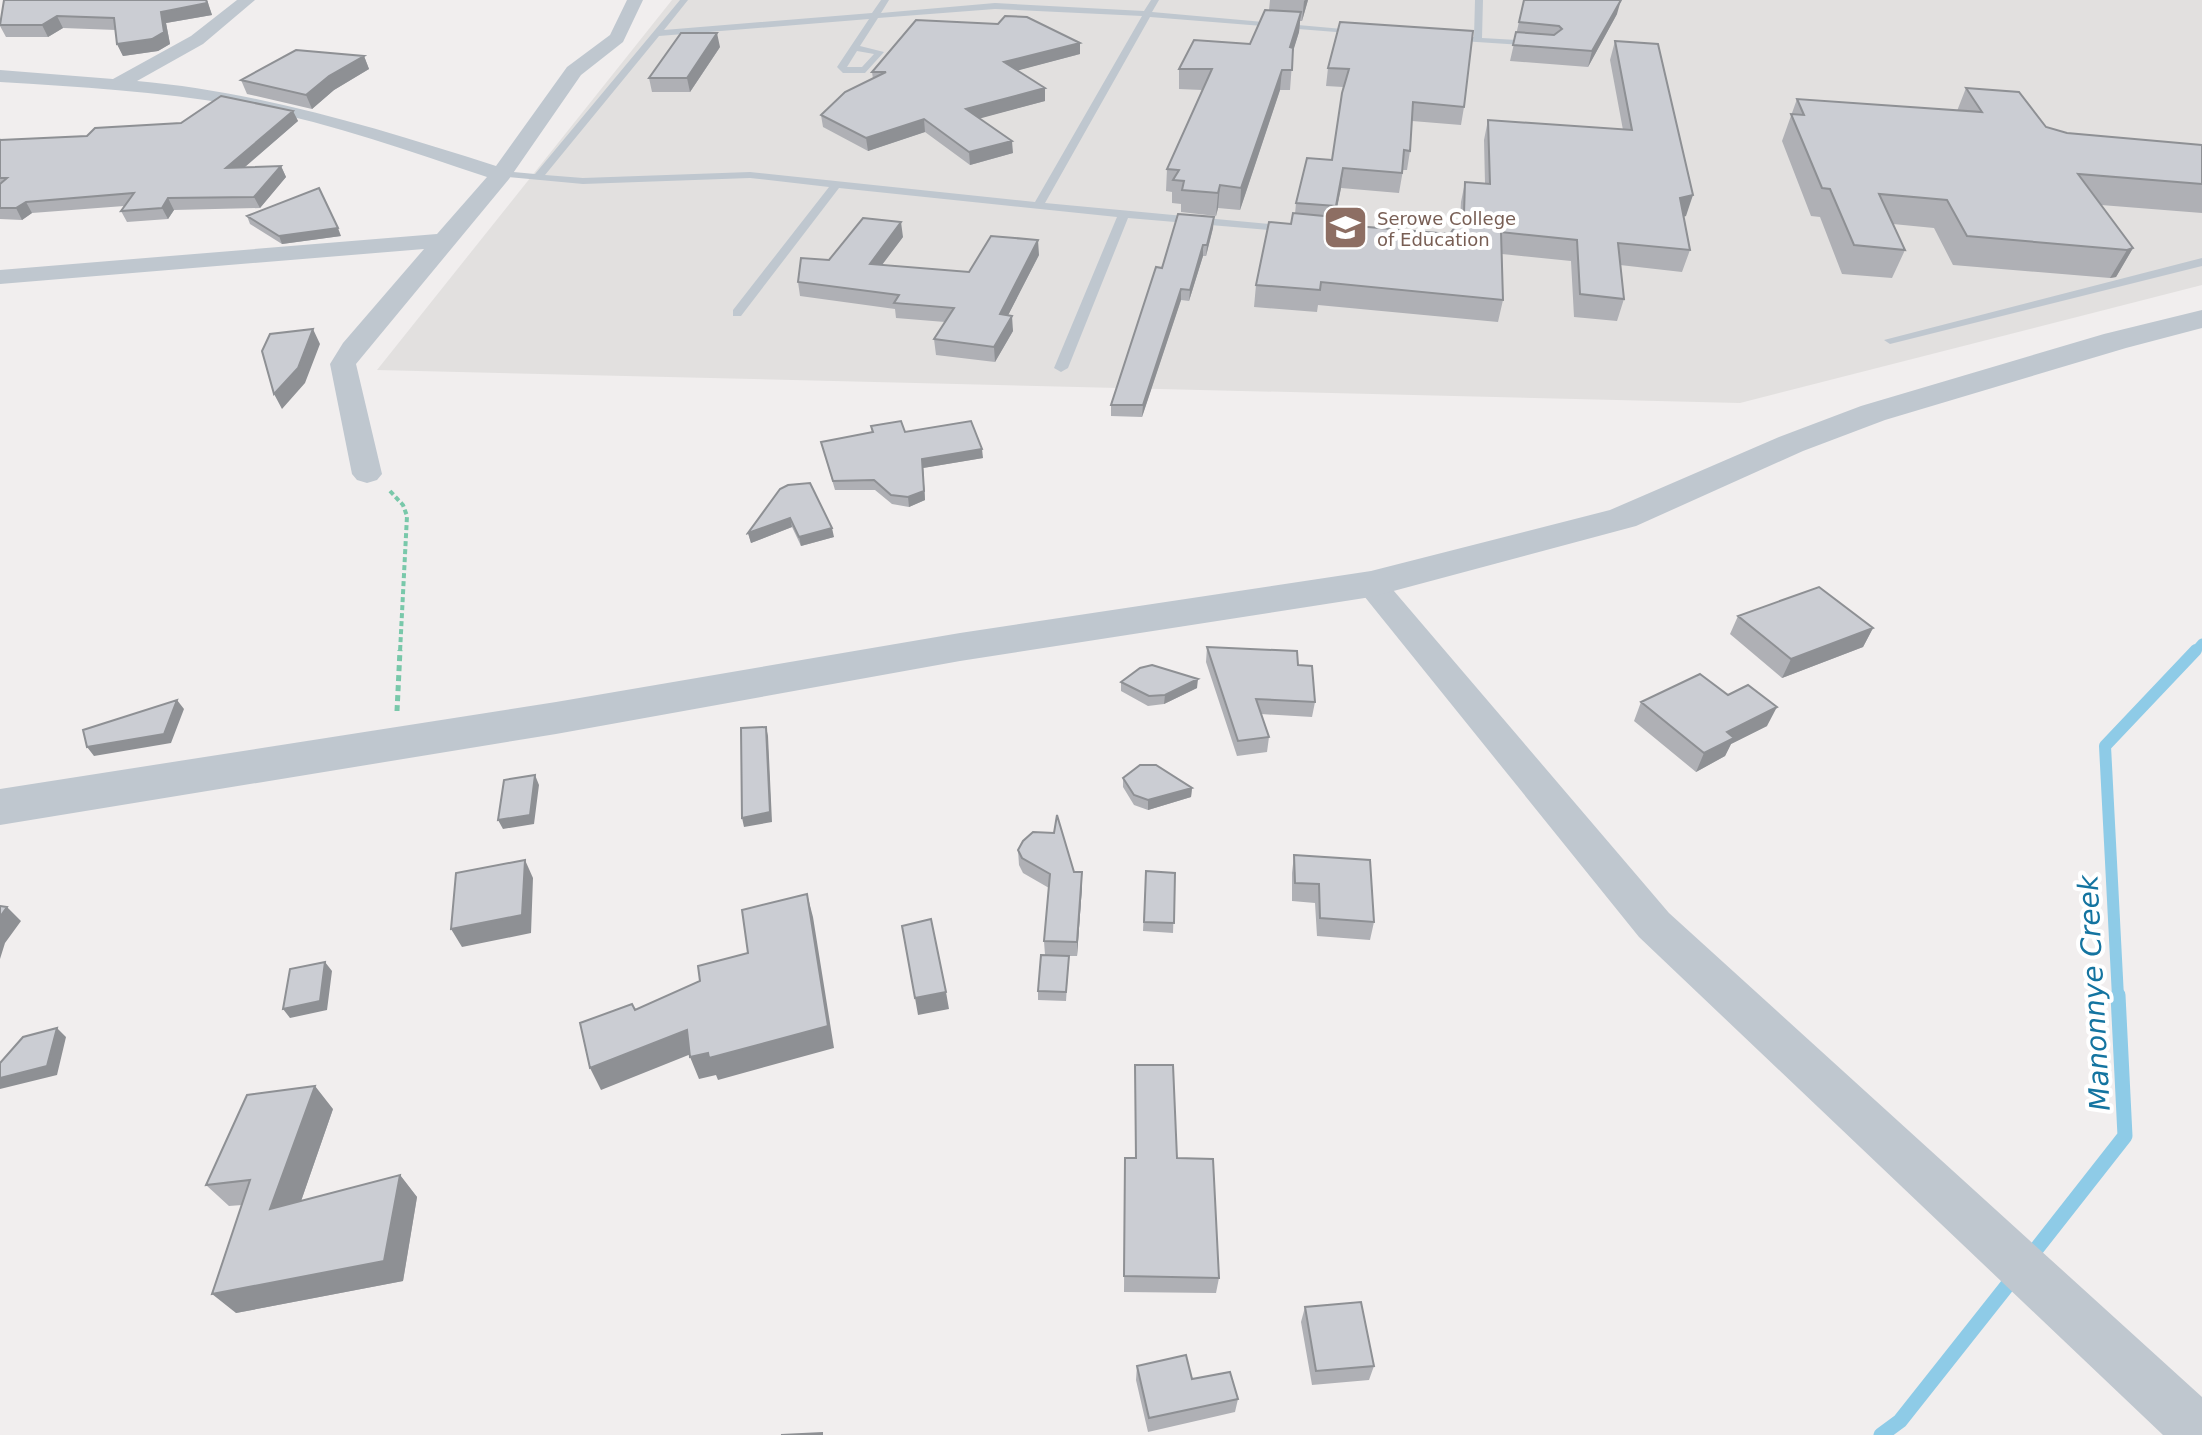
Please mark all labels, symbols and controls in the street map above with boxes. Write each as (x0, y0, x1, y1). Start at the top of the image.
school or university icon: Serowe College of Education (1322, 204, 1370, 252)
place label: Serowe College of Education (1377, 208, 1516, 250)
water label: Manonnye Creek (2071, 872, 2117, 1112)

